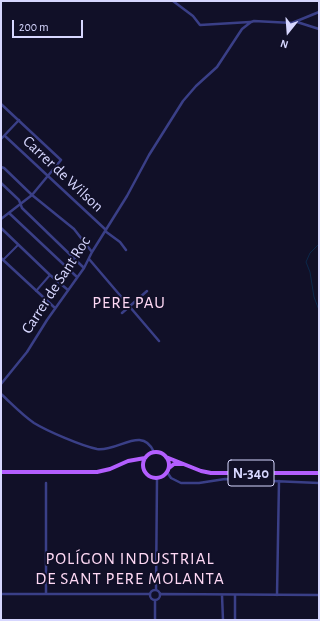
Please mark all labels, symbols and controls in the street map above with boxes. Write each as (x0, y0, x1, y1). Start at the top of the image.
scale bar (14, 12, 85, 38)
north arrow (268, 12, 308, 52)
text: 200 m (19, 21, 49, 33)
text: N (279, 38, 290, 50)
street label: Carrer de Wilson (19, 132, 107, 216)
street label: Carrer de Sant Roc (17, 233, 95, 337)
district label: PERE PAU (92, 293, 166, 313)
road number: N-340 (228, 460, 274, 486)
district label: POLÍGON INDUSTRIAL DE SANT PERE MOLANTA (35, 549, 225, 589)

